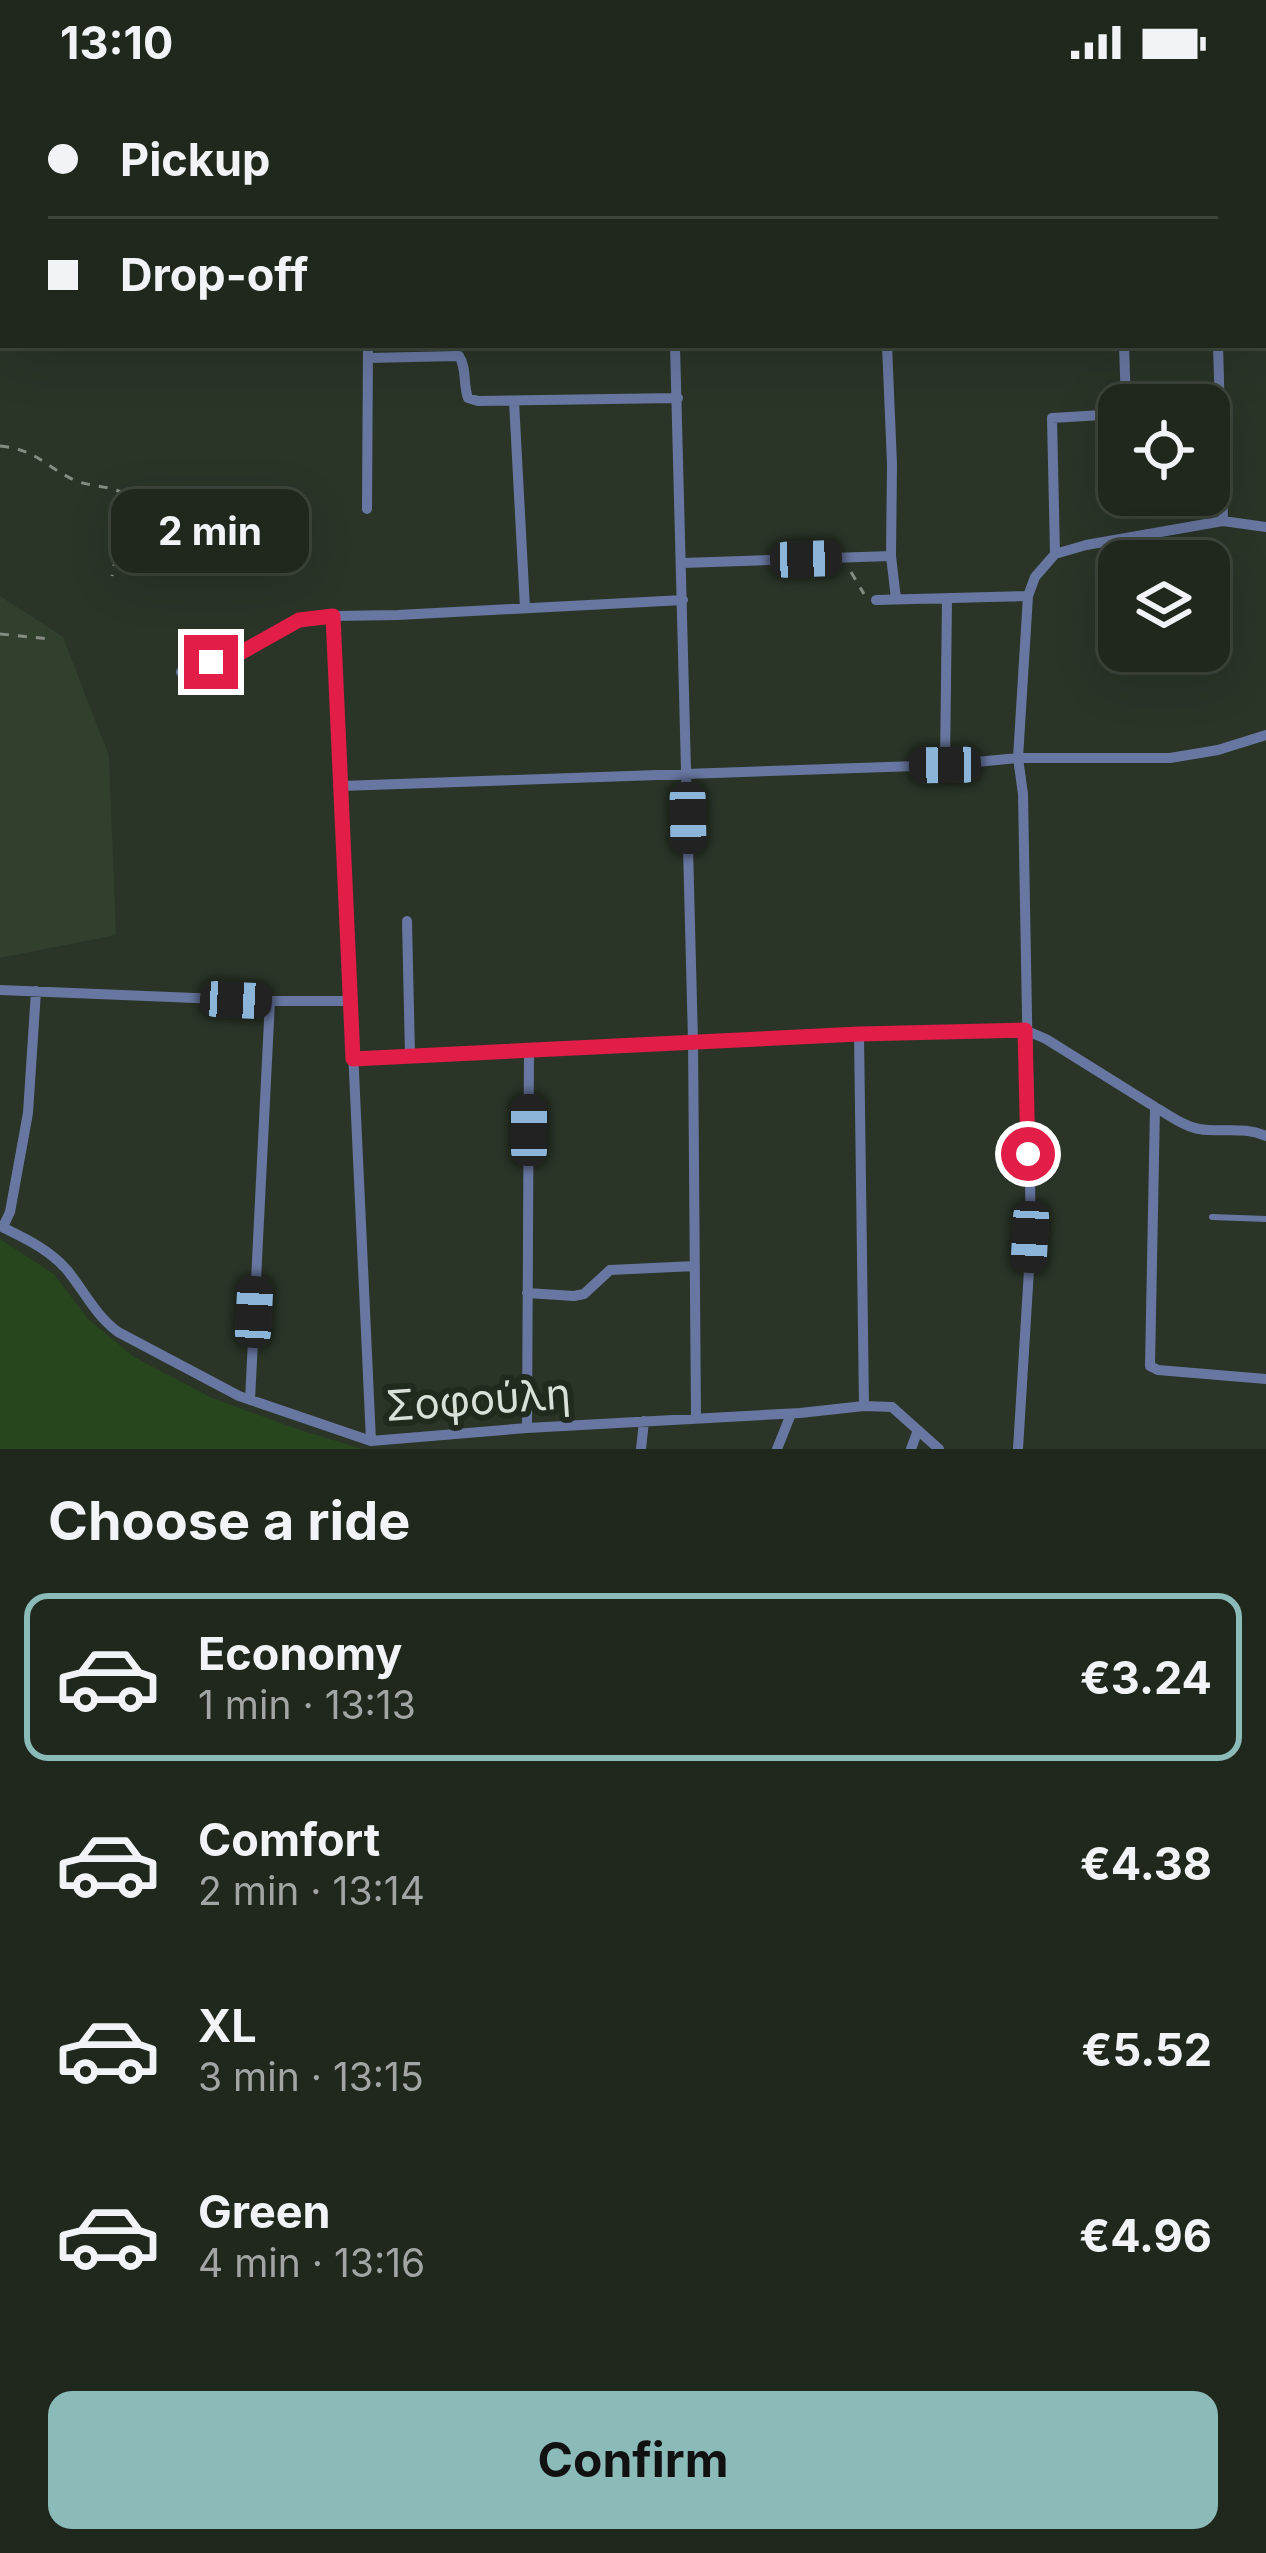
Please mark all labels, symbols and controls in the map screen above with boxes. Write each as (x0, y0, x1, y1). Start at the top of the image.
text: 13:10 (60, 15, 173, 70)
text: Pickup (120, 132, 270, 187)
text: Drop-off (120, 247, 308, 302)
map controls (1098, 384, 1230, 672)
button: locate (1098, 384, 1230, 516)
callout: 2 min (112, 488, 310, 572)
text: 2 min (158, 507, 262, 554)
car (769, 540, 843, 578)
button: layers (1098, 540, 1230, 672)
route end (184, 635, 238, 689)
car (909, 746, 981, 784)
car (669, 782, 707, 854)
car (199, 980, 273, 1020)
car (511, 1094, 547, 1166)
route start (1001, 1127, 1055, 1181)
car (1010, 1200, 1050, 1274)
car (234, 1275, 274, 1349)
street label: Σοφούλη (384, 1367, 572, 1431)
text: Choose a ride (48, 1488, 410, 1553)
icon: car (54, 1623, 162, 1731)
text: Economy (198, 1626, 402, 1681)
text: €3.24 (1080, 1650, 1212, 1705)
text: 1 min · 13:13 (198, 1681, 416, 1728)
icon: car (54, 1809, 162, 1917)
text: Comfort (198, 1812, 380, 1867)
text: €4.38 (1080, 1836, 1212, 1891)
text: 2 min · 13:14 (198, 1867, 425, 1914)
icon: car (54, 1995, 162, 2103)
text: XL (198, 1998, 257, 2053)
text: €5.52 (1082, 2022, 1212, 2077)
text: 3 min · 13:15 (198, 2053, 424, 2100)
icon: car (54, 2181, 162, 2289)
text: Green (198, 2184, 331, 2239)
text: €4.96 (1079, 2208, 1212, 2263)
text: 4 min · 13:16 (198, 2239, 425, 2286)
button: Confirm (48, 2391, 1218, 2529)

